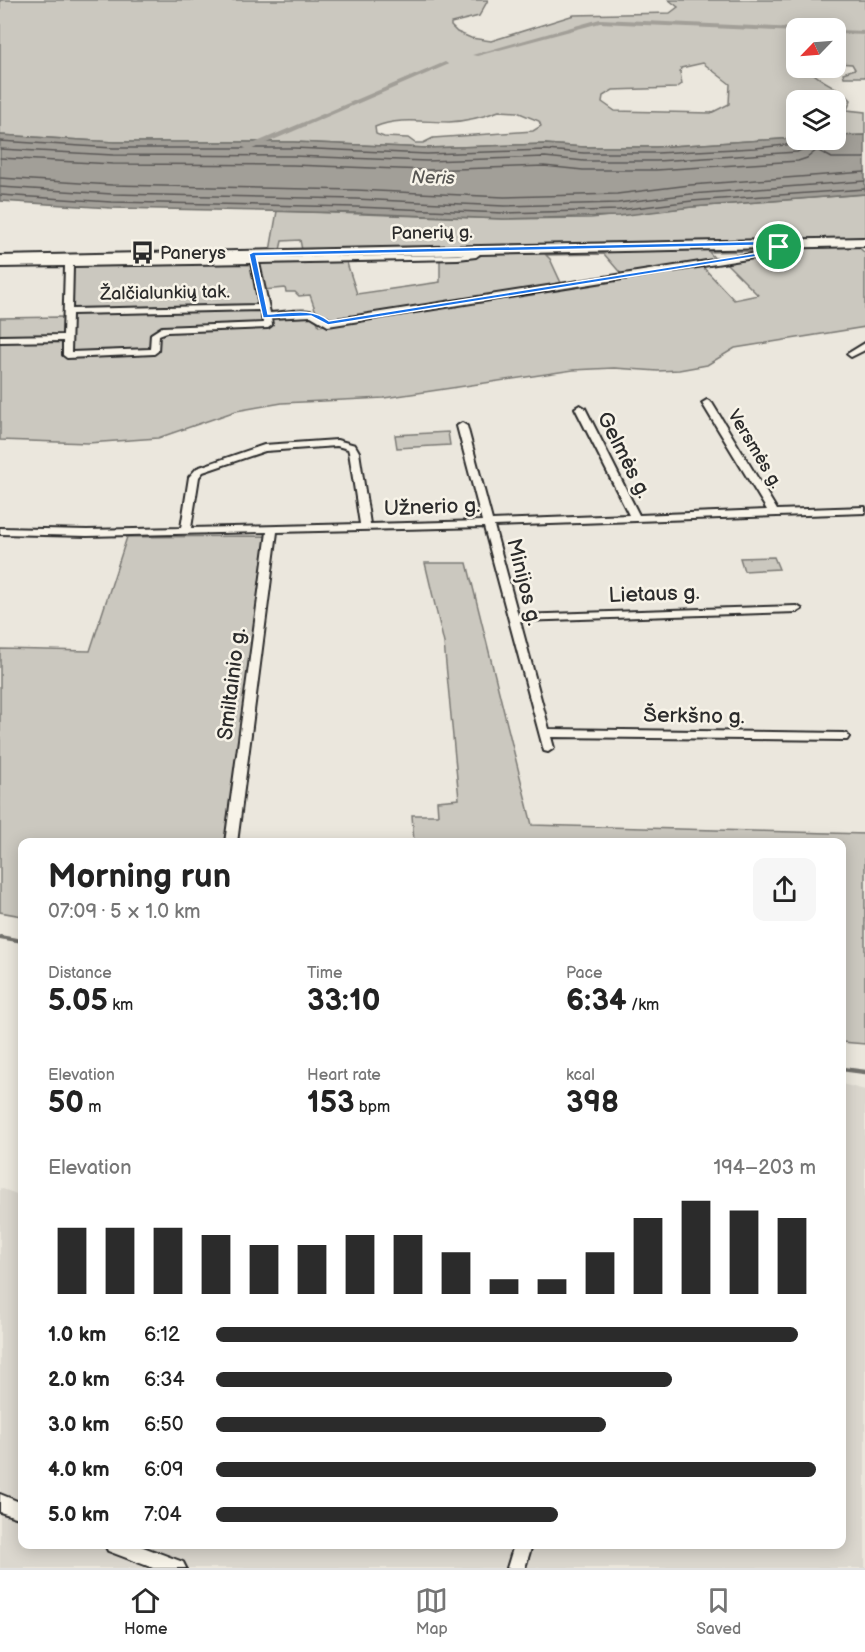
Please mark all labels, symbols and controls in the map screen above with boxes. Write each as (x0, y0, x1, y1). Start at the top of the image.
north arrow (786, 18, 846, 78)
map controls (786, 18, 846, 150)
button: layers (786, 90, 846, 150)
water label: Neris (411, 167, 455, 189)
pin (753, 221, 804, 272)
street label: Panerių g. (391, 222, 473, 244)
icon: arrive (762, 230, 795, 263)
bus stop icon: Panerys (129, 240, 155, 266)
place label: Panerys (160, 243, 226, 264)
street label: Žalčialunkių tak. (99, 279, 230, 305)
street label: Versmės g. (723, 406, 787, 492)
street label: Gelmės g. (592, 408, 656, 502)
street label: Užnerio g. (383, 493, 481, 521)
street label: Minijos g. (501, 536, 547, 628)
street label: Lietaus g. (608, 580, 700, 608)
street label: Smiltainio g. (213, 626, 251, 742)
street label: Šerkšno g. (643, 703, 745, 729)
text: Morning run (48, 857, 231, 897)
button: share (753, 858, 816, 921)
text: 07:09 · 5 × 1.0 km (48, 900, 201, 924)
text: Distance (48, 964, 112, 983)
text: Time (307, 964, 342, 983)
text: Pace (566, 964, 602, 983)
text: 5.05 (48, 983, 108, 1019)
text: 33:10 (307, 983, 381, 1019)
text: 6:34 (566, 983, 627, 1019)
text: km (108, 996, 133, 1015)
text: /km (627, 996, 659, 1015)
text: Elevation (48, 1066, 115, 1085)
text: Heart rate (307, 1066, 381, 1085)
text: kcal (566, 1066, 595, 1085)
text: 50 (48, 1085, 84, 1121)
text: 153 (307, 1085, 354, 1121)
text: 398 (566, 1085, 619, 1121)
text: m (84, 1098, 102, 1117)
text: bpm (354, 1098, 390, 1117)
text: Elevation (48, 1156, 131, 1180)
text: 194–203 m (714, 1156, 816, 1180)
text: 1.0 km (48, 1323, 106, 1347)
text: 6:12 (144, 1323, 180, 1347)
text: 2.0 km (48, 1368, 110, 1392)
text: 6:34 (144, 1368, 185, 1392)
text: 3.0 km (48, 1413, 109, 1437)
text: 6:50 (144, 1413, 183, 1437)
text: 4.0 km (48, 1458, 110, 1482)
text: 6:09 (144, 1458, 184, 1482)
text: 5.0 km (48, 1503, 109, 1527)
text: 7:04 (144, 1503, 182, 1527)
tab: Home (124, 1584, 167, 1639)
tab: Map (415, 1584, 448, 1639)
tab: Saved (696, 1584, 741, 1639)

